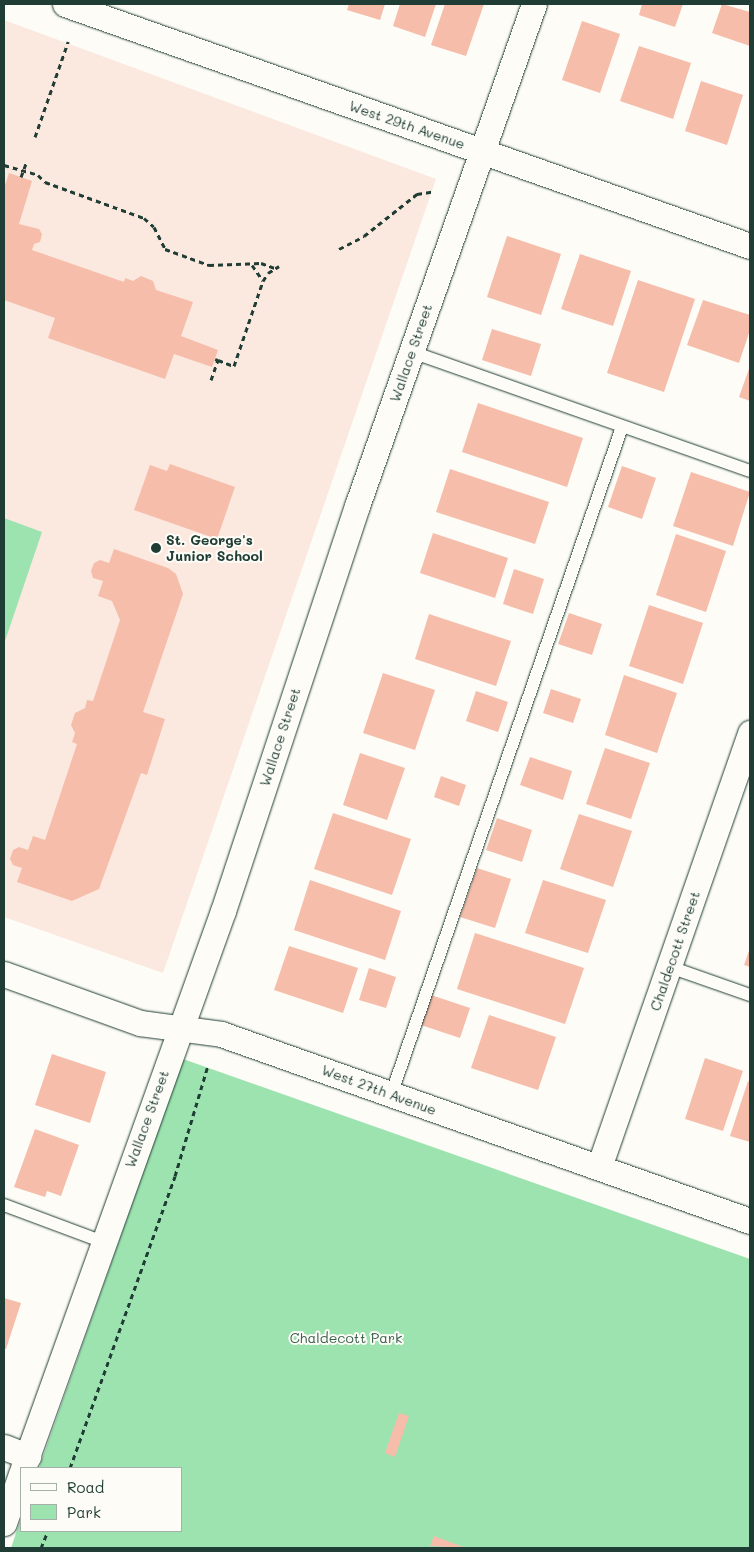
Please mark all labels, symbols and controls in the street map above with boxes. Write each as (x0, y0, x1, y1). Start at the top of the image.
street label: West 29th Avenue (347, 97, 467, 153)
street label: Wallace Street (386, 302, 436, 404)
place label: St. George's Junior School (166, 532, 263, 564)
marker: St. George's Junior School (150, 542, 162, 554)
street label: Wallace Street (256, 686, 304, 788)
street label: Chaldecott Street (647, 889, 703, 1013)
street label: West 27th Avenue (319, 1061, 439, 1119)
street label: Wallace Street (122, 1068, 172, 1170)
park label: Chaldecott Park (290, 1330, 402, 1346)
legend (20, 1467, 182, 1532)
text: Road (67, 1477, 104, 1497)
text: Park (67, 1502, 101, 1522)

